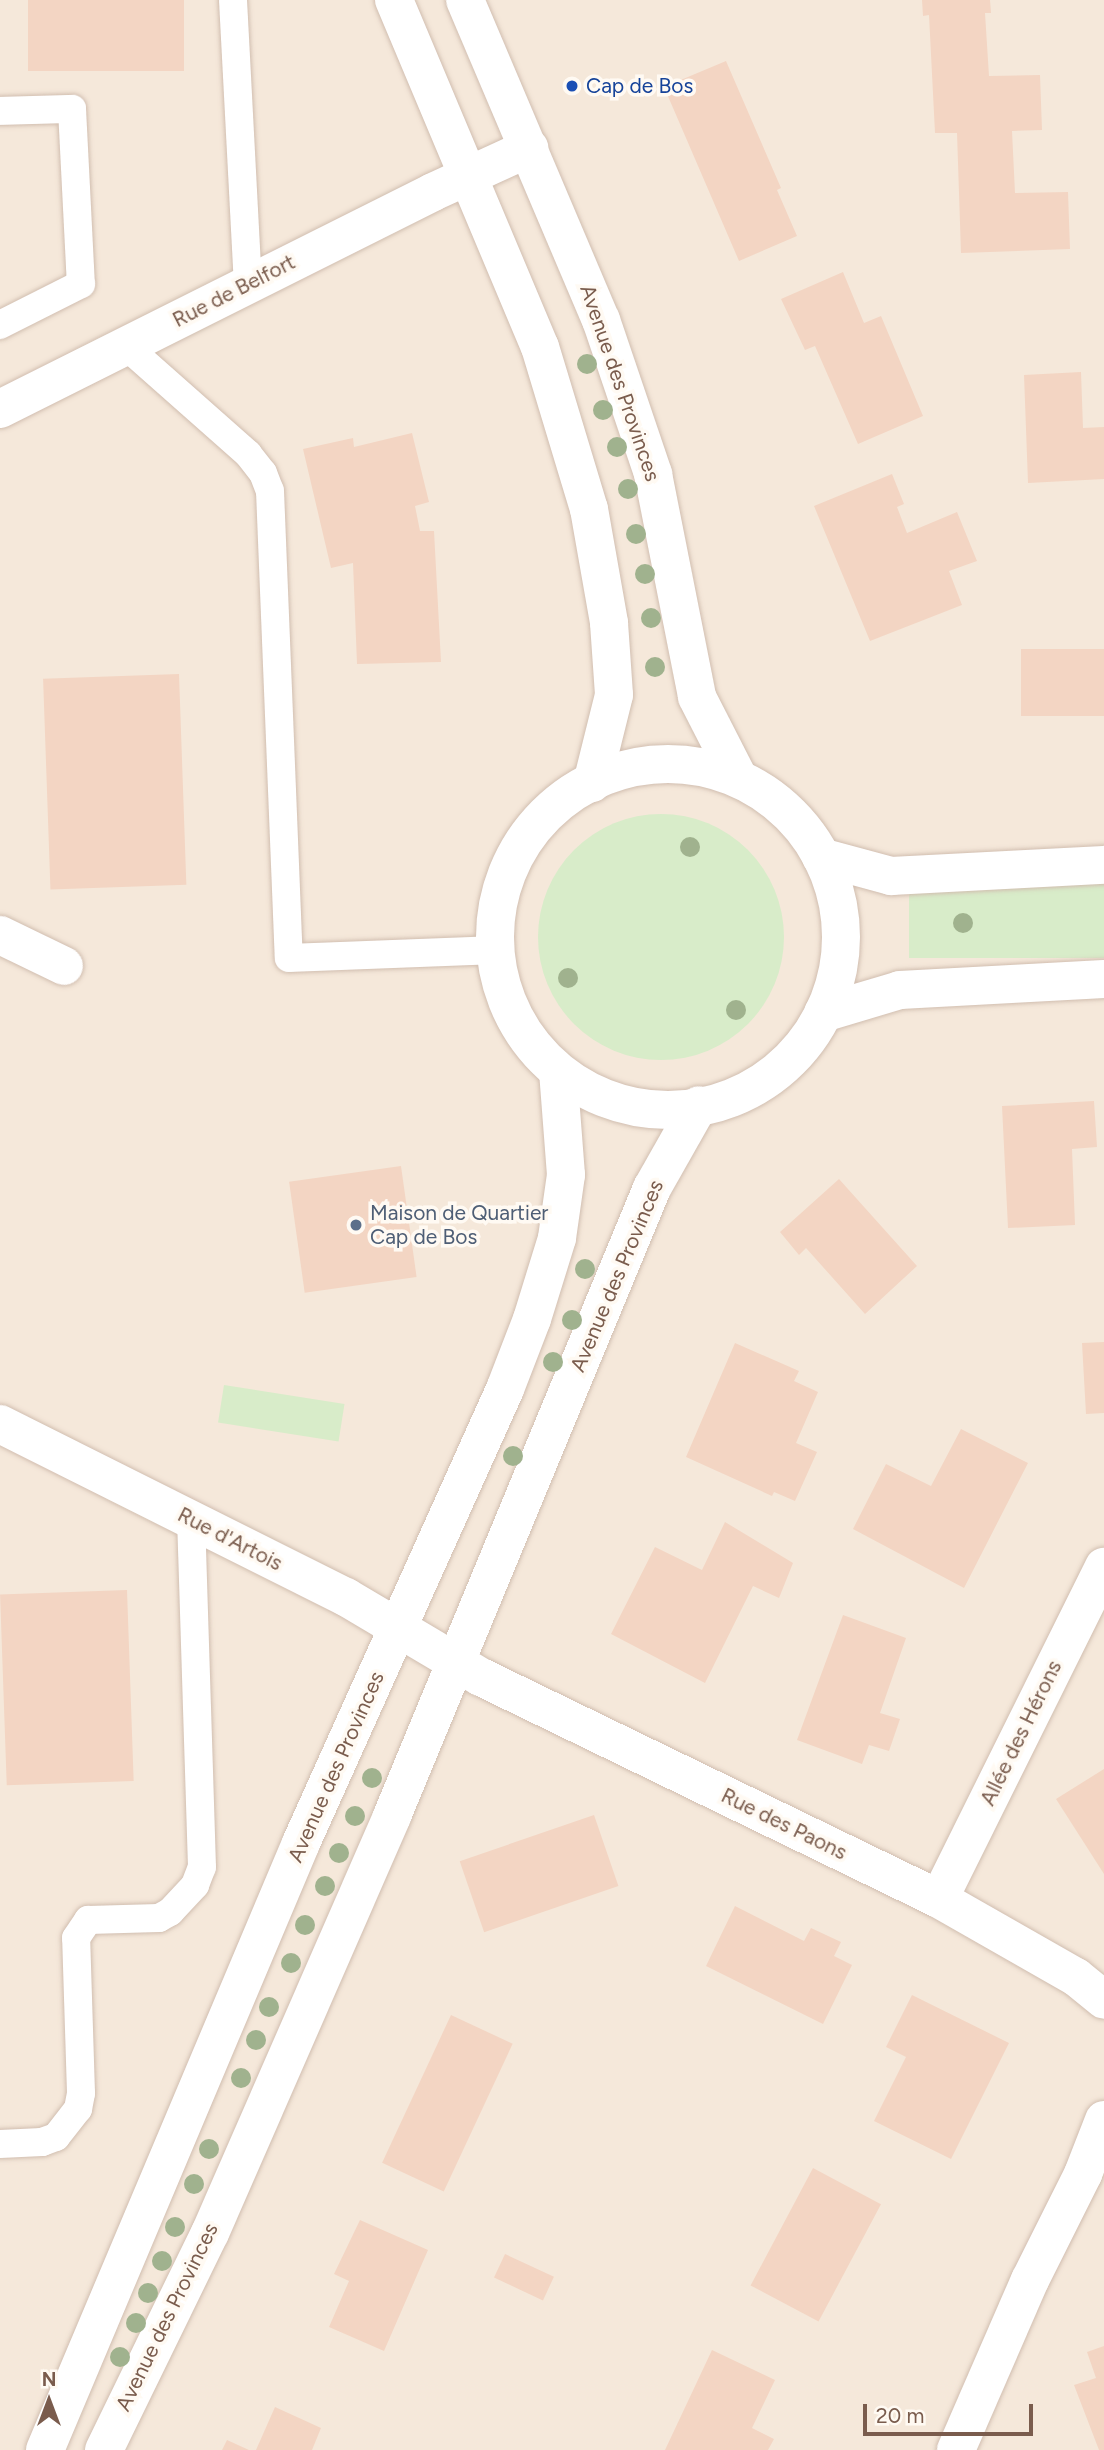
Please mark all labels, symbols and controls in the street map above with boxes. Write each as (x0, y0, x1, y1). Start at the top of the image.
place label: Cap de Bos (586, 73, 693, 99)
marker: Cap de Bos (564, 78, 580, 94)
street label: Rue de Belfort (168, 249, 300, 333)
street label: Avenue des Provinces (575, 281, 665, 485)
street label: Avenue des Provinces (565, 1176, 669, 1376)
place label: Maison de Quartier Cap de Bos (370, 1200, 548, 1250)
marker: Maison de Quartier Cap de Bos (348, 1217, 364, 1233)
street label: Rue d'Artois (173, 1502, 287, 1576)
street label: Allée des Hérons (975, 1656, 1067, 1810)
street label: Avenue des Provinces (283, 1668, 389, 1866)
street label: Rue des Paons (717, 1783, 851, 1865)
street label: Avenue des Provinces (110, 2219, 224, 2415)
north arrow (14, 2366, 84, 2436)
text: N (42, 2368, 56, 2391)
scale bar (866, 2390, 1036, 2434)
text: 20 m (876, 2403, 924, 2428)

